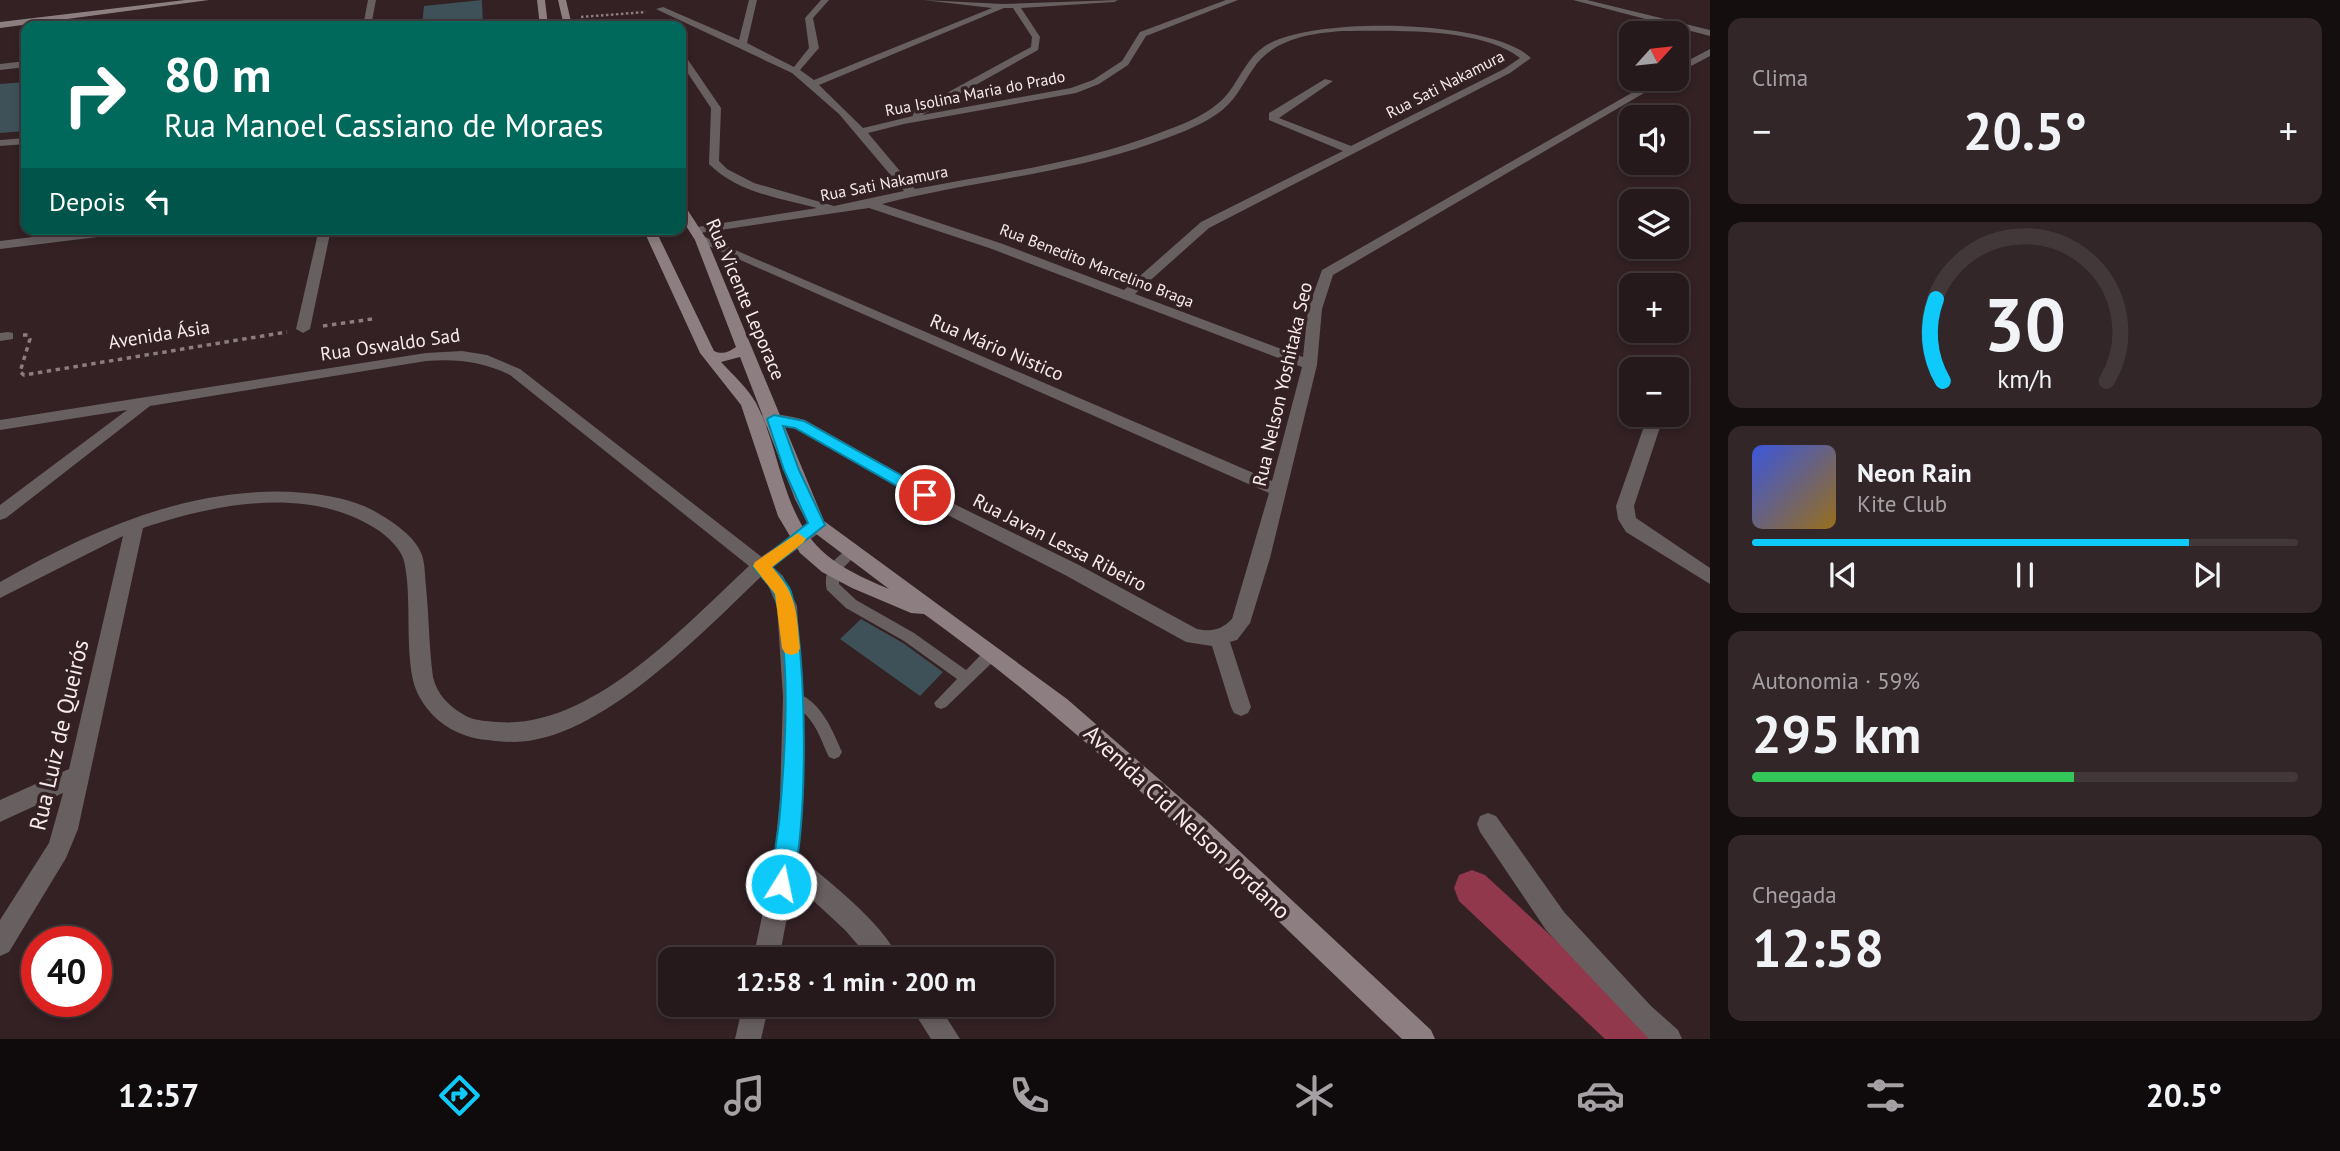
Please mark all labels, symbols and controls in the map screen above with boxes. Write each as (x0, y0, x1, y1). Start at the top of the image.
north arrow (1619, 21, 1689, 91)
map controls (1619, 21, 1689, 427)
text: 80 m (164, 42, 271, 106)
street label: Rua Sati Nakamura (1383, 46, 1507, 122)
icon: right (49, 49, 140, 140)
text: Clima (1752, 63, 1808, 92)
street label: Rua Isolina Maria do Prado (883, 66, 1067, 120)
text: 20.5° (1963, 97, 2087, 164)
text: Rua Manoel Cassiano de Moraes (164, 104, 604, 146)
button: sound (1619, 105, 1689, 175)
text: − (1752, 106, 1771, 155)
text: + (2279, 106, 2298, 155)
street label: Rua Sati Nakamura (818, 161, 950, 205)
icon: left (139, 182, 177, 220)
text: Depois (49, 185, 125, 218)
button: layers (1619, 189, 1689, 259)
street label: Rua Vicente Leporace (701, 215, 791, 383)
street label: Rua Benedito Marcelino Braga (997, 219, 1197, 311)
button: + (1619, 273, 1689, 343)
text: 30 (1984, 278, 2066, 372)
street label: Rua Nelson Yoshitaka Seo (1247, 280, 1317, 488)
street label: Rua Mário Nistico (927, 308, 1067, 386)
street label: Avenida Ásia (107, 314, 211, 354)
street label: Rua Oswaldo Sad (319, 322, 461, 366)
button: − (1619, 357, 1689, 427)
text: km/h (1998, 363, 2052, 395)
text: Neon Rain (1857, 456, 1972, 489)
pin (895, 465, 955, 525)
icon: arrive (906, 476, 944, 514)
street label: Rua Javan Lessa Ribeiro (969, 488, 1151, 596)
text: Kite Club (1857, 489, 1947, 518)
icon: previous (1824, 556, 1862, 594)
icon: pause (2006, 556, 2044, 594)
icon: next (2188, 556, 2226, 594)
street label: Rua Luiz de Queirós (22, 637, 95, 833)
text: Autonomia · 59% (1752, 666, 1920, 695)
text: 295 km (1752, 700, 1921, 767)
street label: Avenida Cid Nelson Jordano (1078, 718, 1297, 925)
position arrow (744, 847, 818, 921)
text: Chegada (1752, 880, 1837, 909)
text: 12:58 (1752, 914, 1884, 981)
speed limit sign: 40 (21, 926, 112, 1017)
text: 12:58 · 1 min · 200 m (736, 965, 976, 998)
icon: directions (435, 1071, 484, 1120)
icon: music (720, 1071, 769, 1120)
icon: phone (1005, 1071, 1054, 1120)
icon: climate (1290, 1071, 1339, 1120)
icon: car (1576, 1071, 1625, 1120)
icon: filters (1861, 1071, 1910, 1120)
text: 12:57 (118, 1074, 199, 1116)
text: 20.5° (2146, 1074, 2222, 1116)

